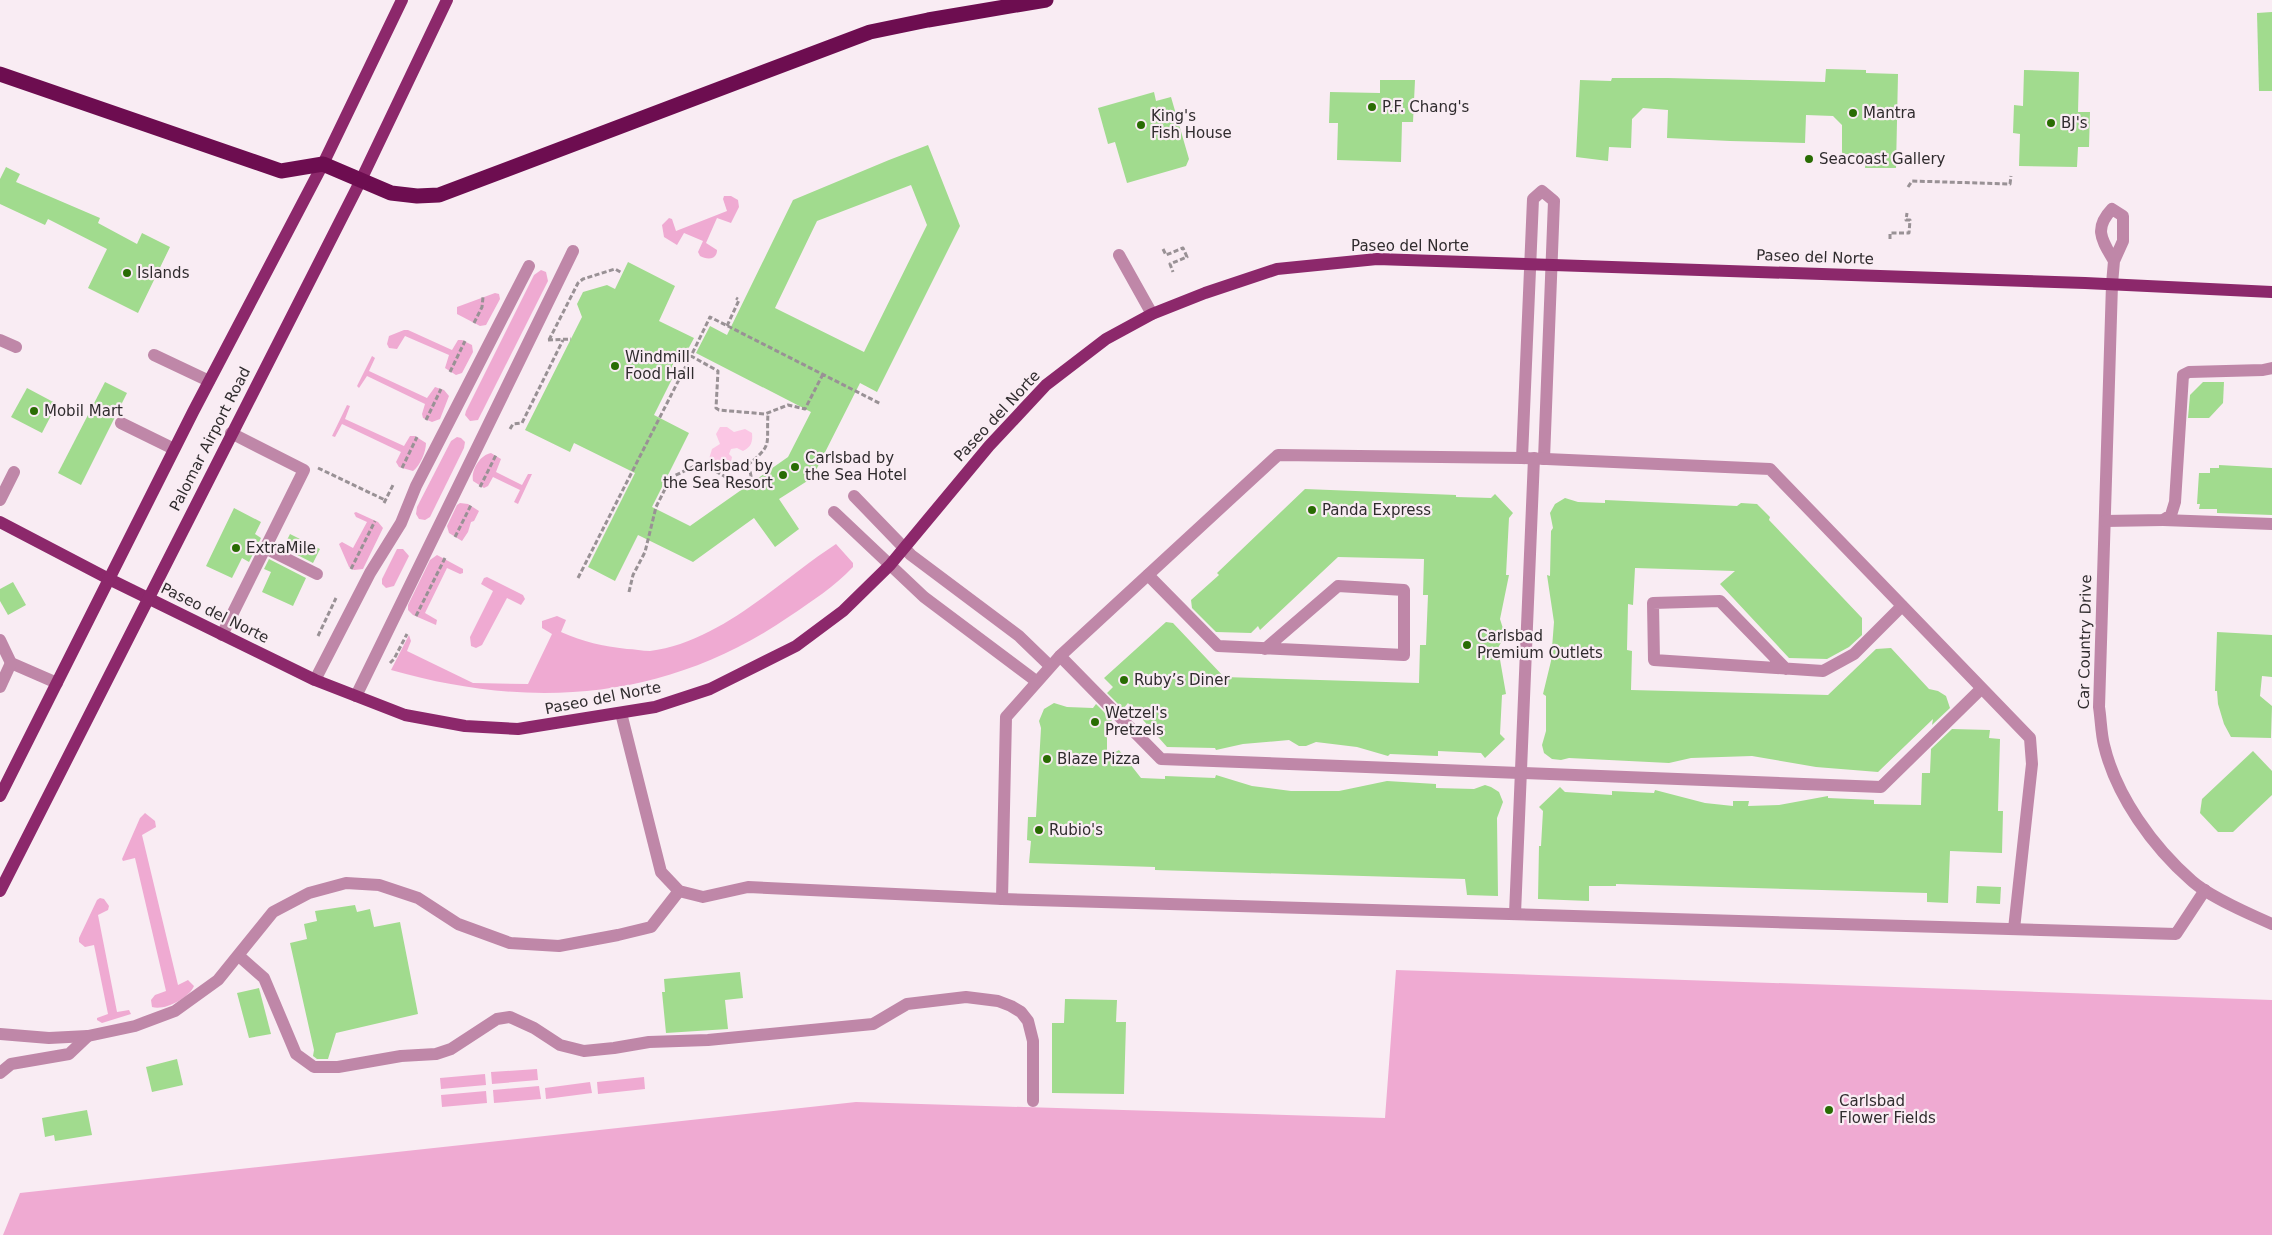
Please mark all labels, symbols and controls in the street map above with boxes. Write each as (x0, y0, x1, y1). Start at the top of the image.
place label: P.F. Chang's (1382, 98, 1470, 116)
marker: P.F. Chang's (1366, 101, 1378, 113)
place label: Mantra (1863, 104, 1916, 122)
place label: King's Fish House (1151, 107, 1232, 142)
marker: Mantra (1847, 107, 1859, 119)
place label: BJ's (2061, 114, 2088, 132)
marker: BJ's (2045, 117, 2057, 129)
marker: King's Fish House (1135, 119, 1147, 131)
place label: Seacoast Gallery (1819, 150, 1946, 168)
marker: Seacoast Gallery (1803, 153, 1815, 165)
street label: Paseo del Norte (1351, 237, 1469, 255)
street label: Paseo del Norte (1756, 246, 1874, 268)
place label: Islands (137, 264, 190, 282)
marker: Islands (121, 267, 133, 279)
place label: Windmill Food Hall (625, 348, 695, 383)
marker: Windmill Food Hall (609, 360, 621, 372)
street label: Palomar Airport Road (166, 364, 254, 514)
street label: Paseo del Norte (950, 367, 1044, 465)
place label: Mobil Mart (44, 402, 123, 420)
marker: Mobil Mart (28, 405, 40, 417)
place label: Carlsbad by the Sea Hotel (805, 449, 907, 484)
place label: Carlsbad by the Sea Resort (663, 457, 773, 492)
marker: Carlsbad by the Sea Hotel (789, 461, 801, 473)
marker: Carlsbad by the Sea Resort (777, 469, 789, 481)
place label: Panda Express (1322, 501, 1431, 519)
marker: Panda Express (1306, 504, 1318, 516)
place label: ExtraMile (246, 539, 316, 557)
marker: ExtraMile (230, 542, 242, 554)
street label: Car Country Drive (2075, 574, 2095, 710)
street label: Paseo del Norte (158, 579, 272, 647)
place label: Carlsbad Premium Outlets (1477, 627, 1603, 662)
marker: Carlsbad Premium Outlets (1461, 639, 1473, 651)
place label: Ruby’s Diner (1134, 671, 1230, 689)
marker: Ruby’s Diner (1118, 674, 1130, 686)
street label: Paseo del Norte (543, 678, 663, 718)
place label: Wetzel's Pretzels (1105, 704, 1167, 739)
marker: Wetzel's Pretzels (1089, 716, 1101, 728)
place label: Blaze Pizza (1057, 750, 1140, 768)
marker: Blaze Pizza (1041, 753, 1053, 765)
place label: Rubio's (1049, 821, 1103, 839)
marker: Rubio's (1033, 824, 1045, 836)
place label: Carlsbad Flower Fields (1839, 1092, 1936, 1127)
marker: Carlsbad Flower Fields (1823, 1104, 1835, 1116)

